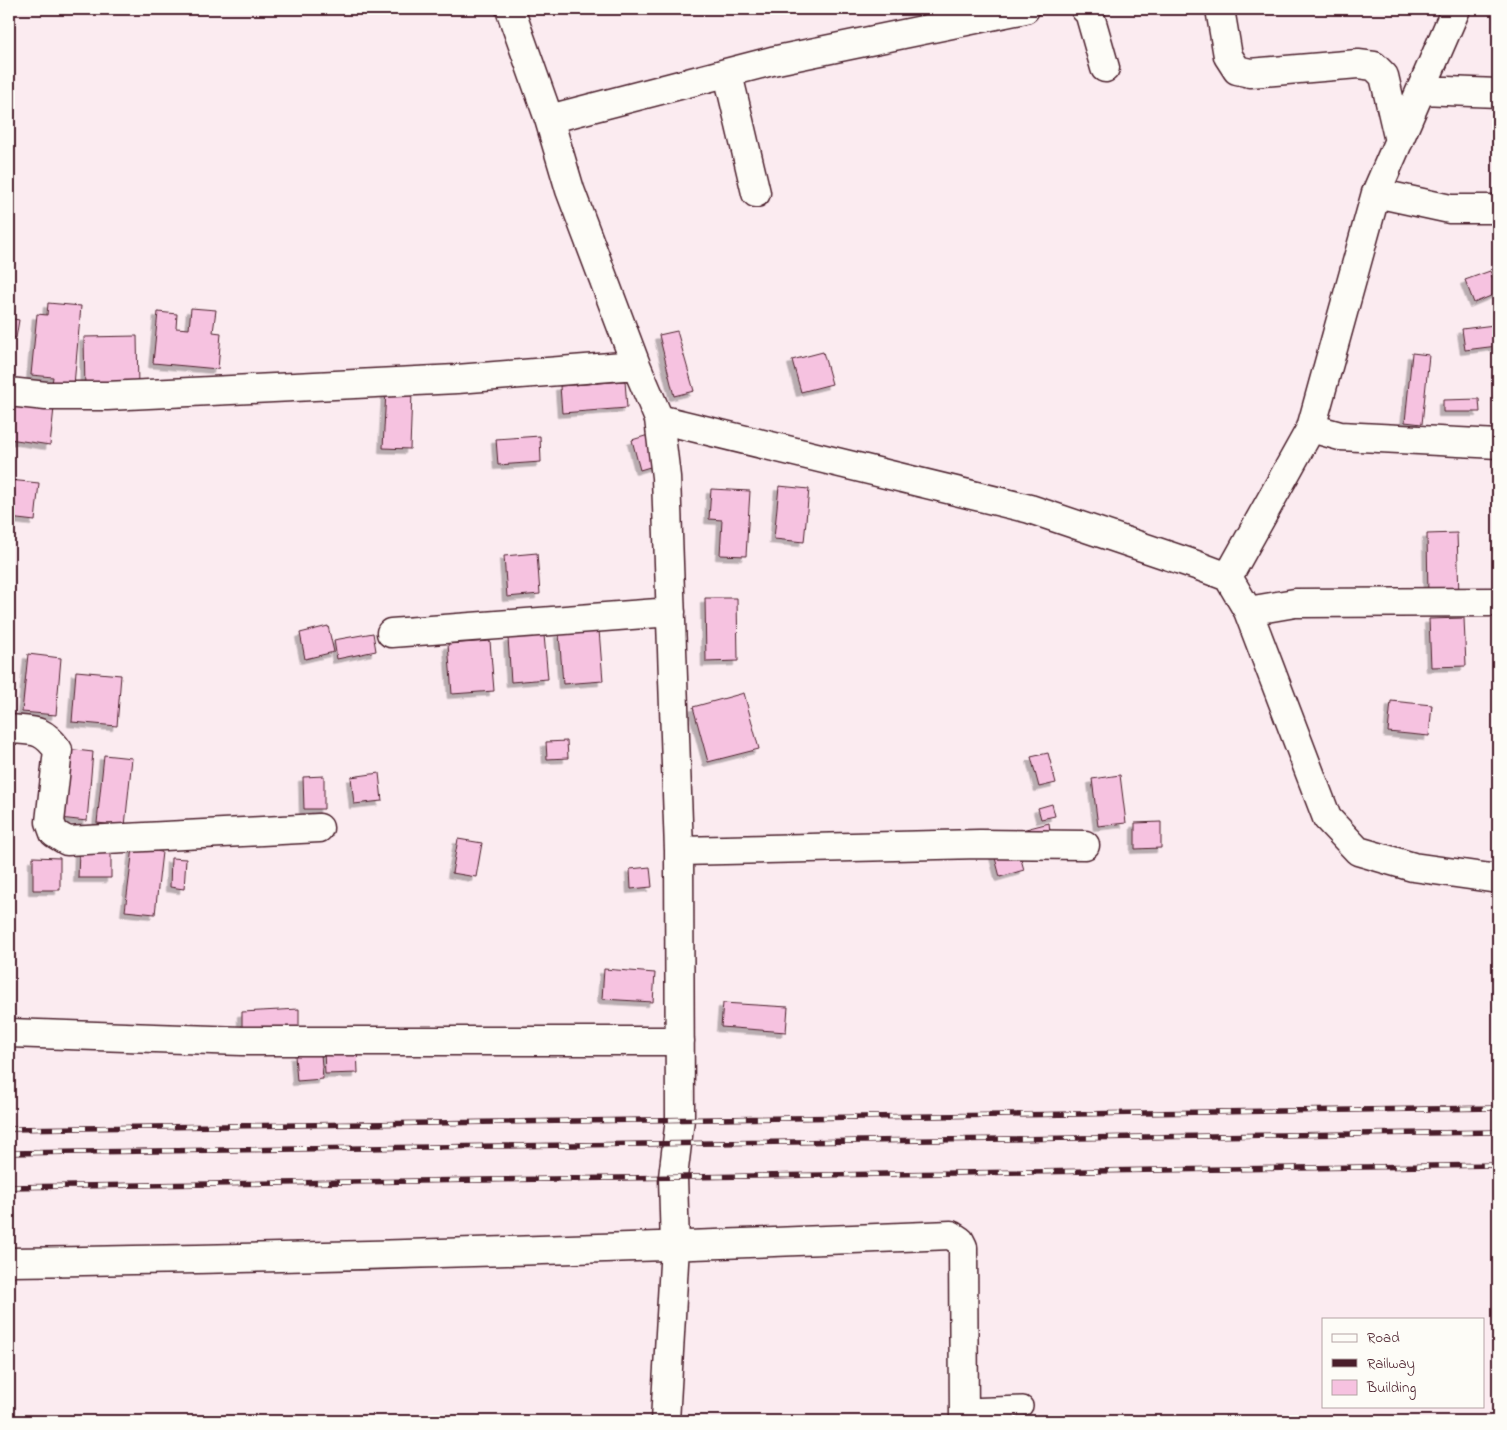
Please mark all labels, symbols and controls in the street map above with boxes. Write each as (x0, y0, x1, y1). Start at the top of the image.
legend (1322, 1318, 1484, 1408)
text: Road (1367, 1327, 1400, 1349)
text: Railway (1367, 1353, 1415, 1376)
text: Building (1366, 1377, 1416, 1400)

